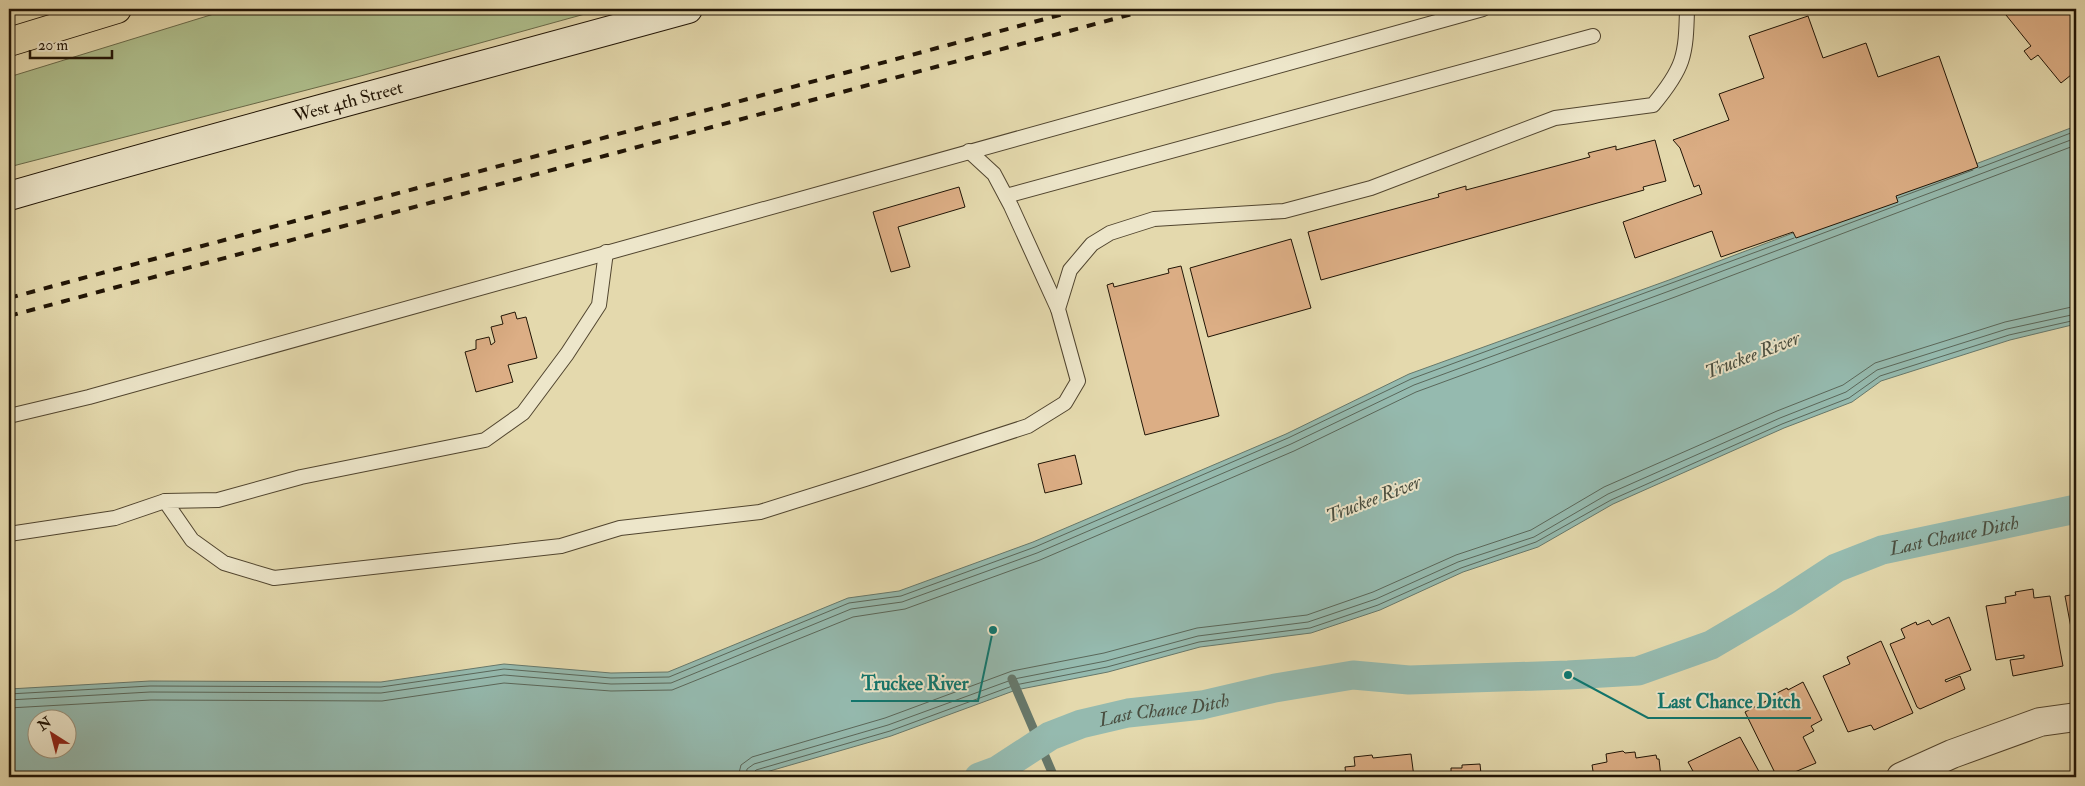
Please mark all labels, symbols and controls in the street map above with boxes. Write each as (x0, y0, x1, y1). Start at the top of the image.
scale bar (30, 28, 112, 60)
text: 20 m (38, 36, 68, 55)
street label: West 4th Street (290, 76, 406, 128)
water label: Truckee River (1702, 326, 1804, 384)
water label: Truckee River (1323, 470, 1425, 528)
water label: Last Chance Ditch (1886, 510, 2021, 561)
callout: Truckee River (851, 667, 978, 701)
text: Truckee River (861, 672, 969, 696)
callout: Last Chance Ditch (1648, 684, 1811, 718)
water label: Last Chance Ditch (1096, 688, 1232, 733)
text: Last Chance Ditch (1657, 690, 1801, 714)
north arrow (28, 708, 78, 758)
text: N (34, 713, 55, 735)

